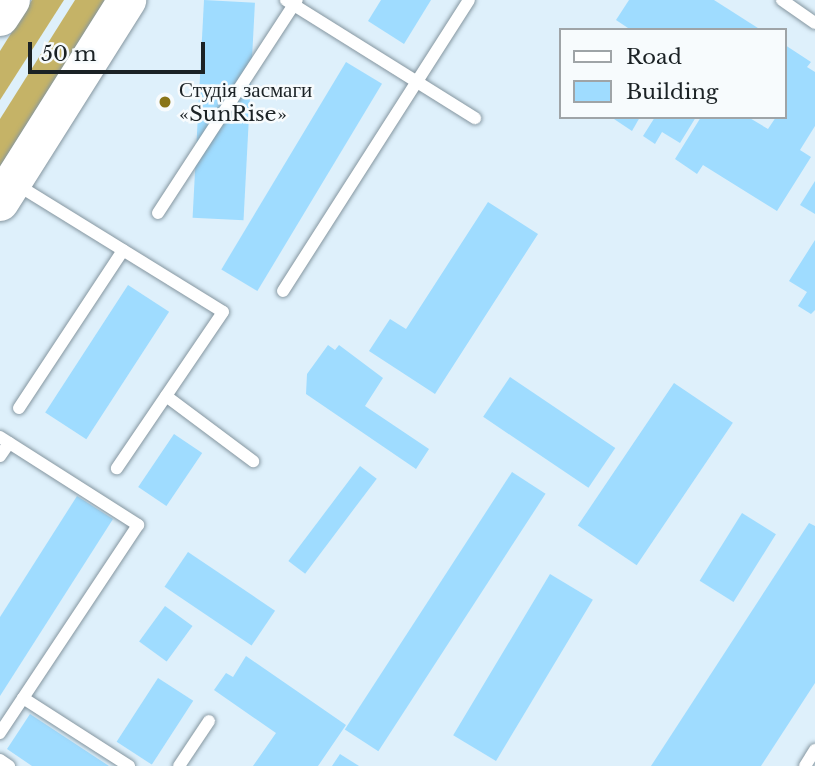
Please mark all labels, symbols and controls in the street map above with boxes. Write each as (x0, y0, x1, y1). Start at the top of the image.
scale bar (32, 28, 208, 72)
legend (560, 28, 787, 119)
text: 50 m (41, 41, 96, 67)
text: Road (626, 44, 682, 70)
place label: Студія засмаги «SunRise» (179, 77, 312, 127)
text: Building (626, 79, 718, 105)
marker: Студія засмаги «SunRise» (157, 94, 173, 110)

